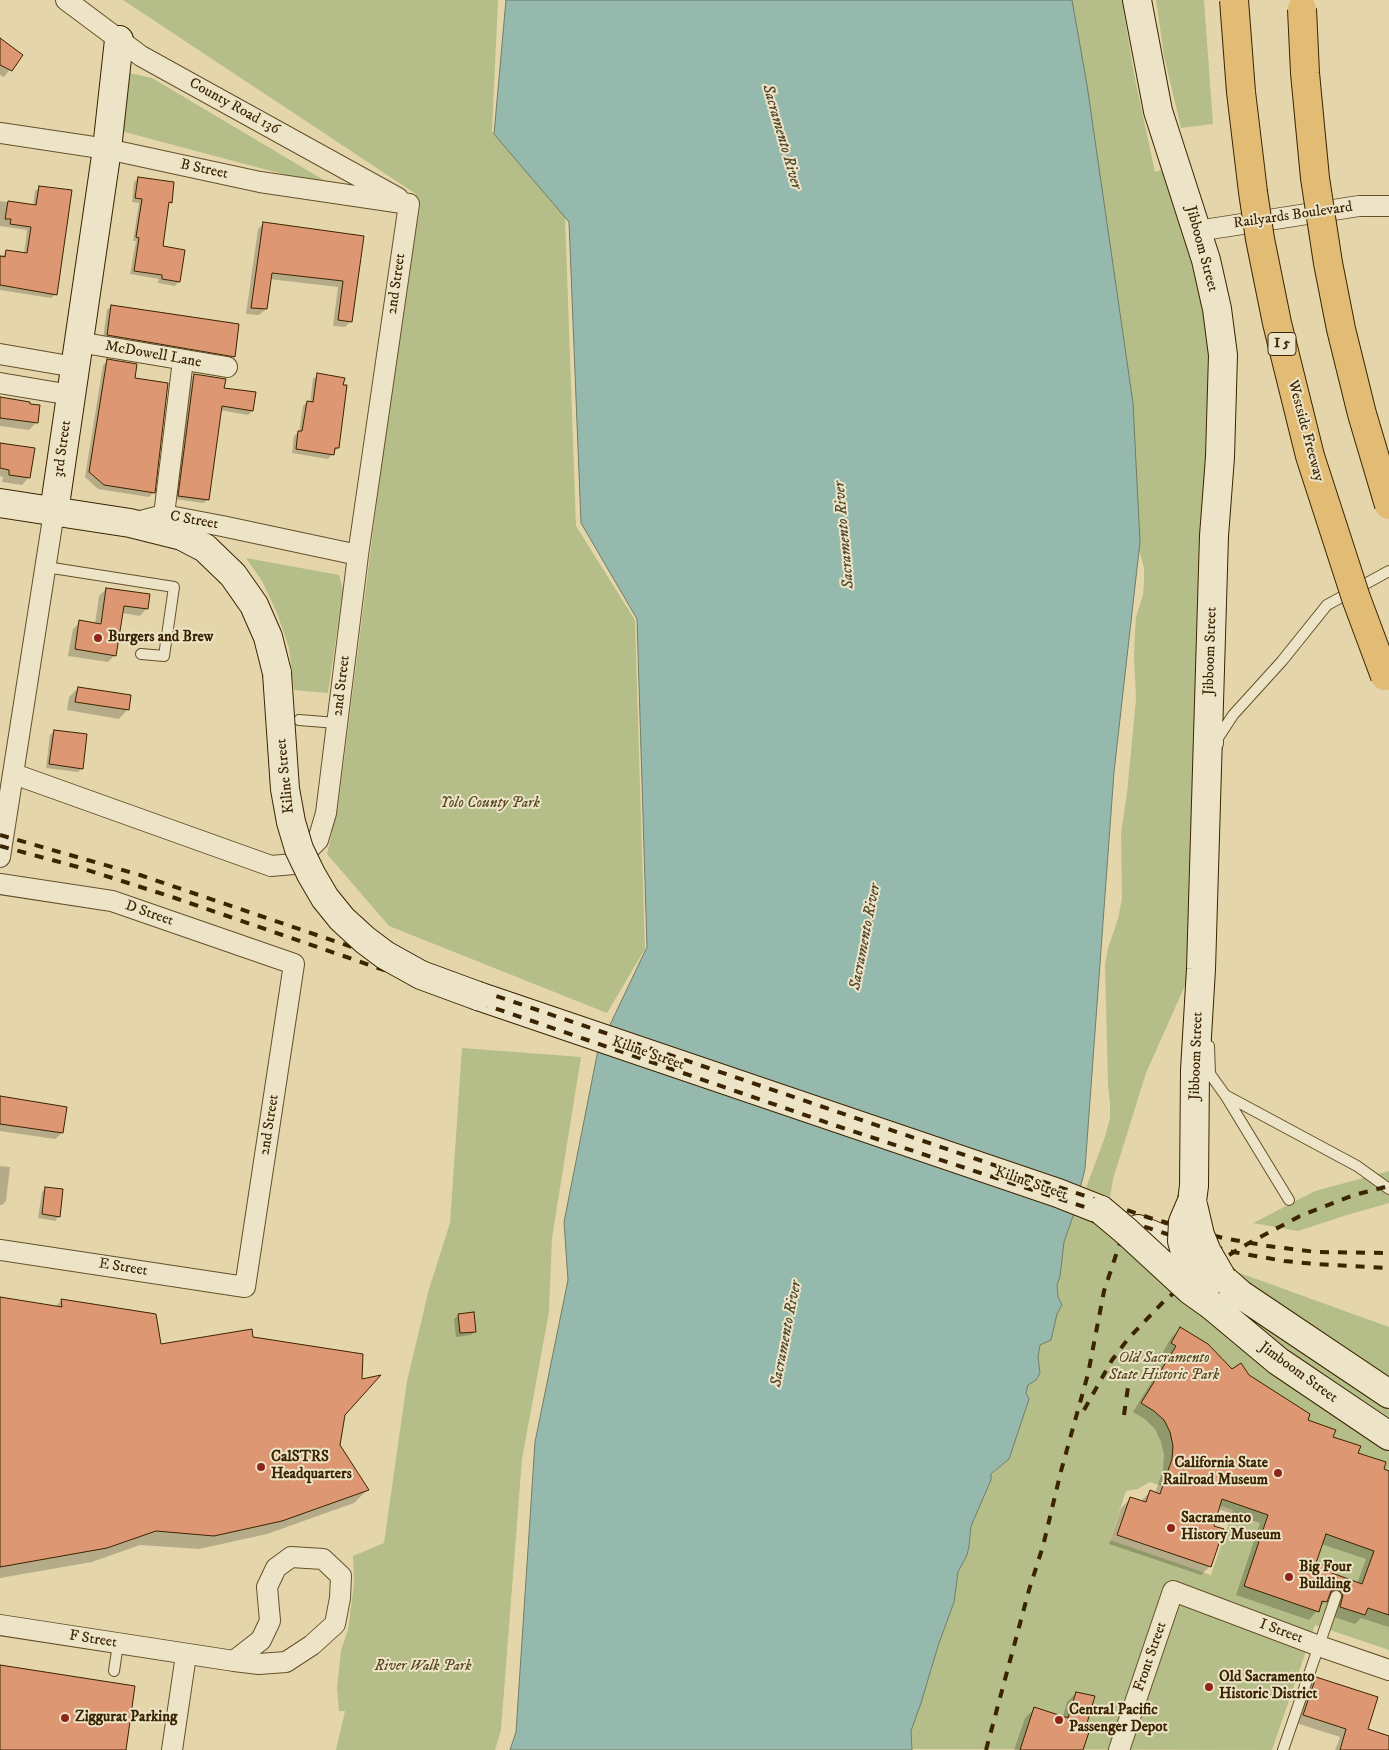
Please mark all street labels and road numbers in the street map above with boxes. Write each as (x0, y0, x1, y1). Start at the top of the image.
street label: County Road 136 (186, 75, 282, 139)
street label: B Street (179, 156, 229, 184)
street label: Railyards Boulevard (1232, 199, 1354, 233)
street label: Jibboom Street (1181, 204, 1221, 294)
street label: 2nd Street (384, 252, 410, 316)
road number: I 5 (1268, 332, 1296, 356)
street label: McDowell Lane (103, 338, 203, 372)
street label: Westside Freeway (1283, 378, 1327, 484)
street label: 3rd Street (50, 419, 76, 479)
street label: C Street (168, 508, 220, 534)
street label: Jibboom Street (1200, 607, 1222, 695)
street label: 2nd Street (329, 654, 355, 718)
street label: Kiline Street (273, 738, 299, 814)
street label: D Street (122, 897, 176, 931)
street label: Jibboom Street (1186, 1012, 1208, 1100)
street label: Kiline Street (609, 1033, 687, 1075)
street label: 2nd Street (256, 1093, 284, 1157)
street label: Kiline Street (992, 1163, 1070, 1205)
street label: E Street (97, 1255, 149, 1281)
street label: Jimboom Street (1255, 1339, 1341, 1407)
street label: I Street (1257, 1616, 1305, 1648)
street label: Front Street (1131, 1620, 1171, 1694)
street label: F Street (68, 1627, 118, 1653)

